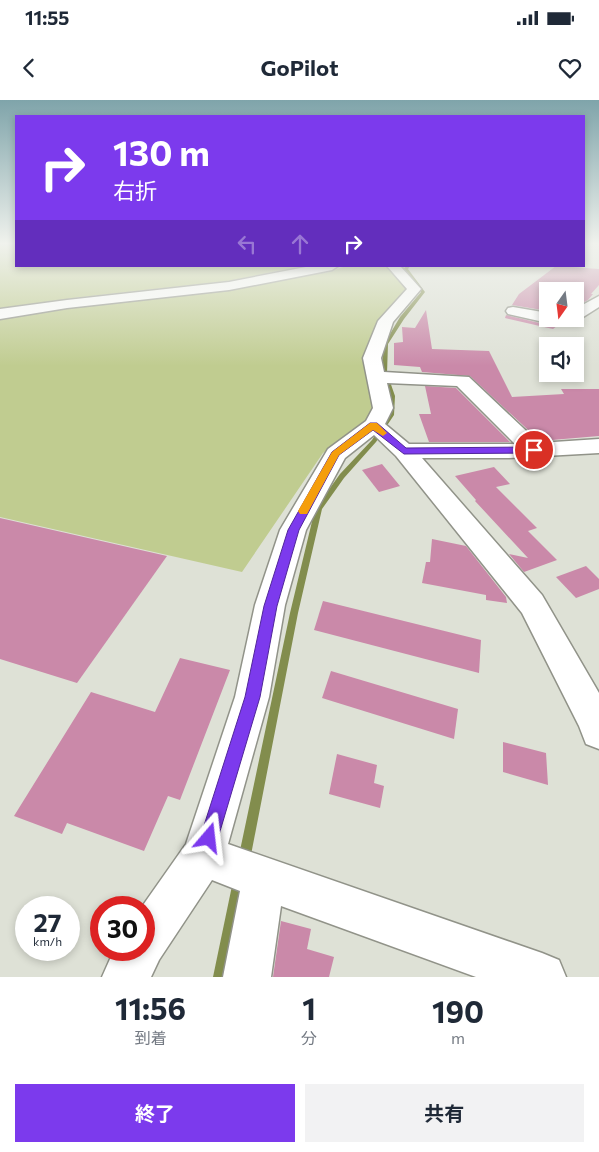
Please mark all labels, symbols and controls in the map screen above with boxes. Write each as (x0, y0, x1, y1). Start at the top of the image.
text: 11:55 (25, 6, 69, 29)
icon: back (15, 54, 43, 82)
text: GoPilot (261, 54, 338, 81)
icon: heart (556, 54, 584, 82)
text: 130 m (113, 130, 210, 173)
icon: right (30, 135, 95, 200)
text: 右折 (113, 177, 157, 204)
icon: left (233, 230, 261, 258)
icon: ahead (286, 230, 314, 258)
icon: right (339, 230, 367, 258)
north arrow (539, 282, 584, 328)
map controls (539, 282, 584, 382)
button: sound (539, 337, 584, 382)
pin (513, 429, 555, 471)
icon: arrive (520, 436, 548, 464)
position arrow (182, 811, 234, 863)
speed limit sign: 30 (90, 896, 155, 961)
text: 27 (34, 907, 61, 937)
text: km/h (33, 934, 62, 948)
text: 11:56 (115, 989, 186, 1026)
text: 1 (302, 989, 316, 1026)
text: 190 (432, 992, 484, 1029)
text: 到着 (134, 1028, 167, 1047)
text: 分 (301, 1028, 317, 1047)
text: m (451, 1028, 465, 1047)
button: 終了 (15, 1084, 295, 1142)
button: 共有 (305, 1084, 584, 1142)

